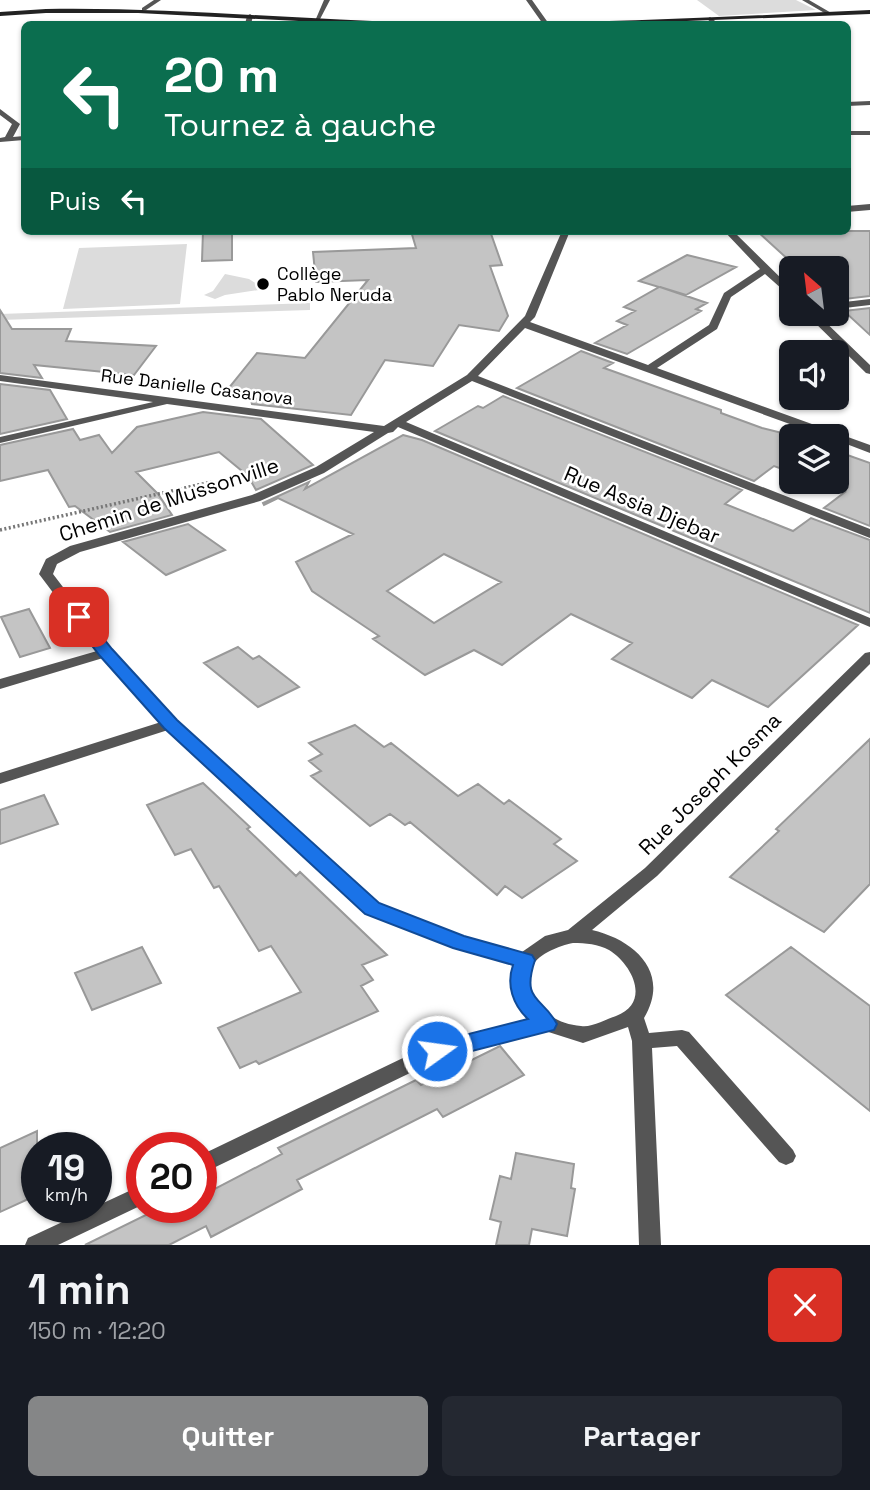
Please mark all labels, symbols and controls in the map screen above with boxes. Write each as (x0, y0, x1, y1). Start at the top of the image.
text: 20 m (164, 44, 279, 106)
icon: left (49, 49, 140, 140)
text: Tournez à gauche (164, 105, 436, 145)
icon: left (115, 182, 153, 220)
text: Puis (49, 184, 101, 218)
north arrow (779, 256, 849, 326)
map controls (779, 256, 849, 494)
place label: Collège Pablo Neruda (277, 262, 392, 306)
marker: Collège Pablo Neruda (255, 276, 271, 292)
button: sound (779, 340, 849, 410)
street label: Rue Danielle Casanova (100, 363, 294, 410)
button: layers (779, 424, 849, 494)
street label: Chemin de Mussonville (56, 451, 282, 548)
street label: Rue Assia Djebar (560, 460, 724, 550)
pin (49, 587, 109, 647)
icon: arrive (60, 598, 98, 636)
street label: Rue Joseph Kosma (633, 707, 787, 861)
position arrow (400, 1014, 474, 1088)
speed limit sign: 20 (126, 1132, 217, 1223)
text: 19 (48, 1146, 85, 1190)
text: km/h (45, 1183, 88, 1206)
text: 1 min (28, 1263, 131, 1316)
button: close (768, 1268, 842, 1342)
text: 150 m · 12:20 (28, 1316, 166, 1346)
button: Quitter (28, 1396, 428, 1476)
button: Partager (442, 1396, 842, 1476)

